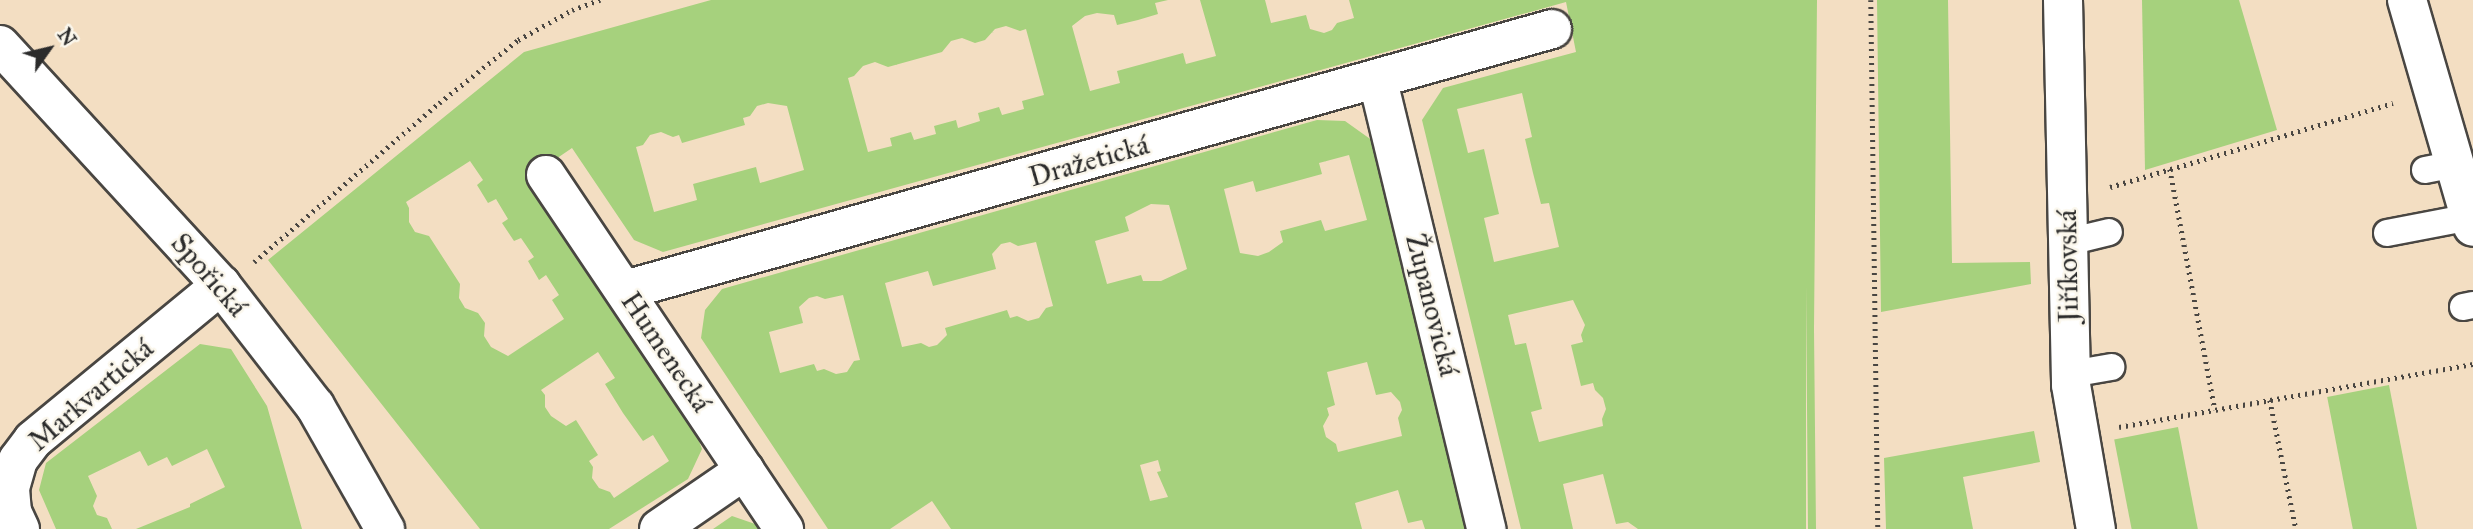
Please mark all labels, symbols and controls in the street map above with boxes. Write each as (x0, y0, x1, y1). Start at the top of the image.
north arrow (14, 14, 84, 84)
text: N (53, 24, 81, 50)
street label: Dražetická (1025, 128, 1153, 194)
street label: Jiříkovská (2050, 209, 2086, 323)
street label: Spořická (164, 227, 254, 323)
street label: Županovická (1398, 230, 1466, 380)
street label: Humenecká (614, 286, 718, 418)
street label: Markvartická (22, 332, 160, 458)

